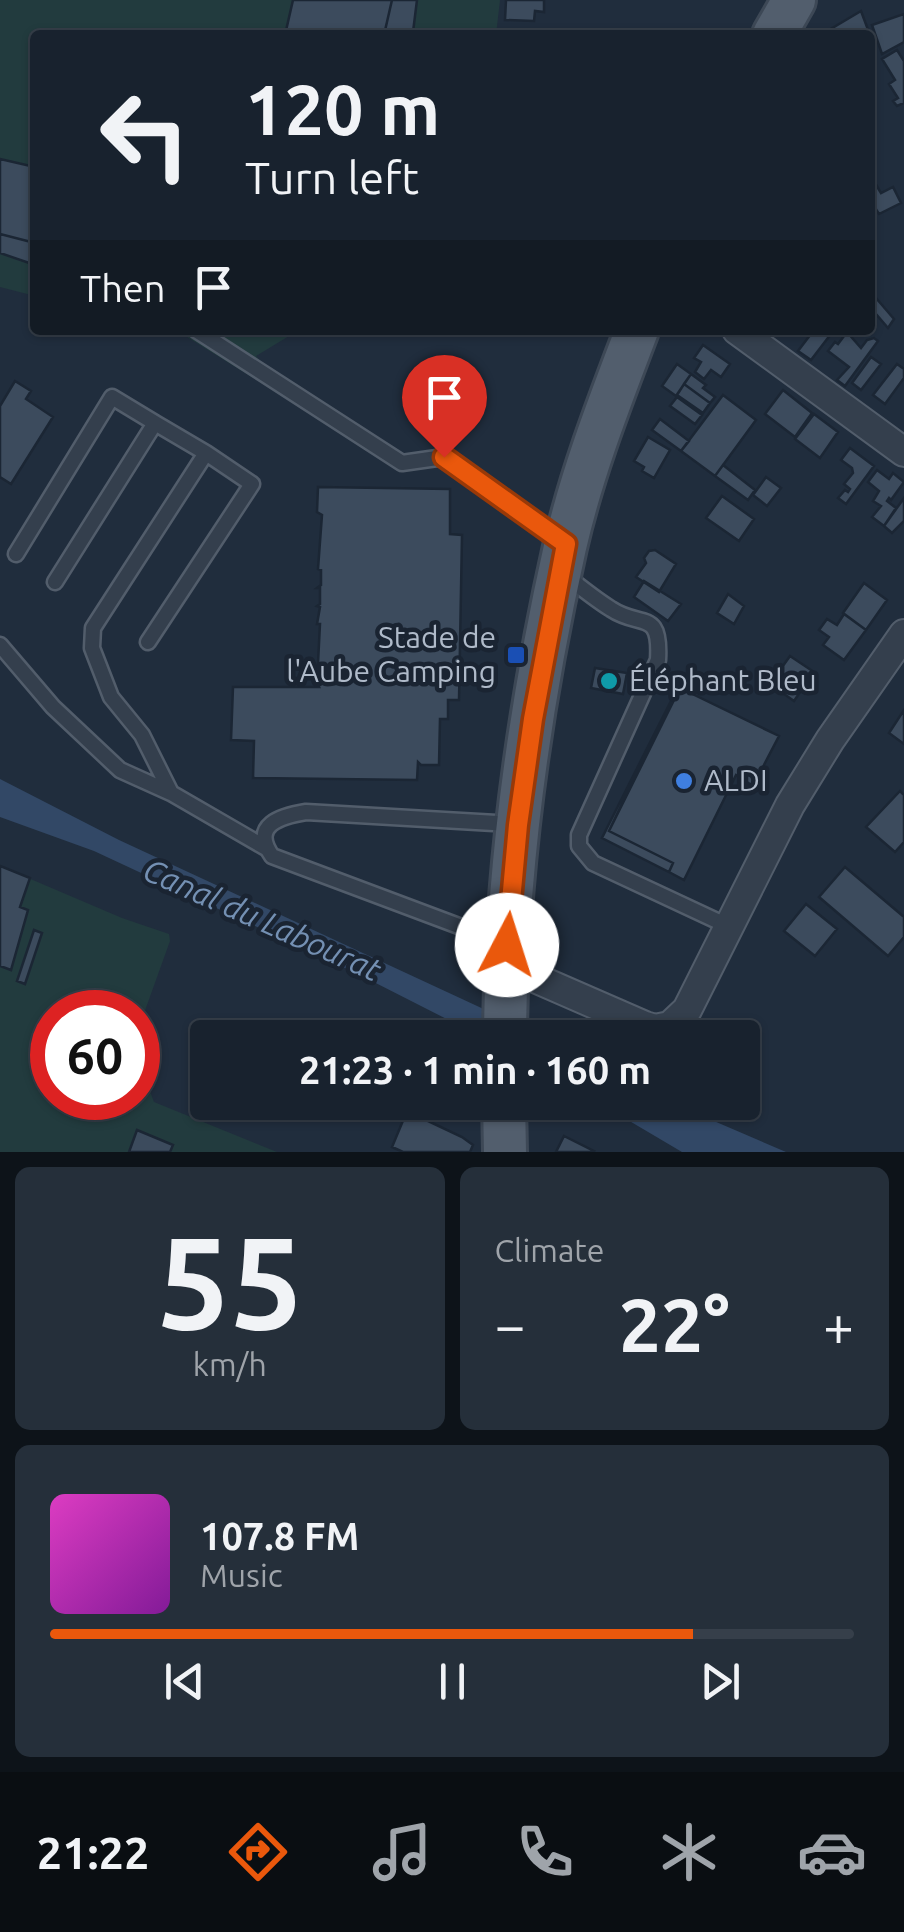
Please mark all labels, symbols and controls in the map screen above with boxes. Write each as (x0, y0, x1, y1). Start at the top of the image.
icon: left (80, 70, 210, 200)
text: 120 m (245, 70, 440, 148)
text: Turn left (245, 152, 419, 203)
icon: arrive (186, 260, 241, 315)
text: Then (80, 267, 166, 309)
pin (402, 355, 487, 458)
icon: arrive (417, 370, 472, 425)
place label: Stade de l'Aube Camping (286, 620, 496, 688)
marker: Stade de l'Aube Camping (505, 644, 527, 666)
place label: Éléphant Bleu (629, 662, 817, 697)
marker: Éléphant Bleu (598, 670, 620, 692)
place label: ALDI (704, 763, 768, 797)
marker: ALDI (673, 770, 695, 792)
water label: Canal du Labourat (138, 851, 387, 988)
position arrow (455, 893, 559, 997)
speed limit sign: 60 (30, 990, 160, 1120)
text: 21:23 · 1 min · 160 m (299, 1049, 651, 1091)
text: 55 (156, 1208, 303, 1354)
text: Climate (495, 1232, 605, 1268)
text: 22° (619, 1282, 730, 1366)
text: − (495, 1294, 526, 1355)
text: + (823, 1294, 854, 1355)
text: km/h (193, 1346, 267, 1382)
text: 107.8 FM (200, 1515, 359, 1557)
text: Music (200, 1557, 283, 1593)
icon: previous (157, 1654, 212, 1709)
icon: pause (425, 1654, 480, 1709)
icon: next (693, 1654, 748, 1709)
icon: directions (223, 1817, 293, 1887)
icon: music (367, 1817, 437, 1887)
icon: phone (510, 1817, 580, 1887)
icon: climate (654, 1817, 724, 1887)
icon: car (797, 1817, 867, 1887)
text: 21:22 (37, 1827, 149, 1878)

